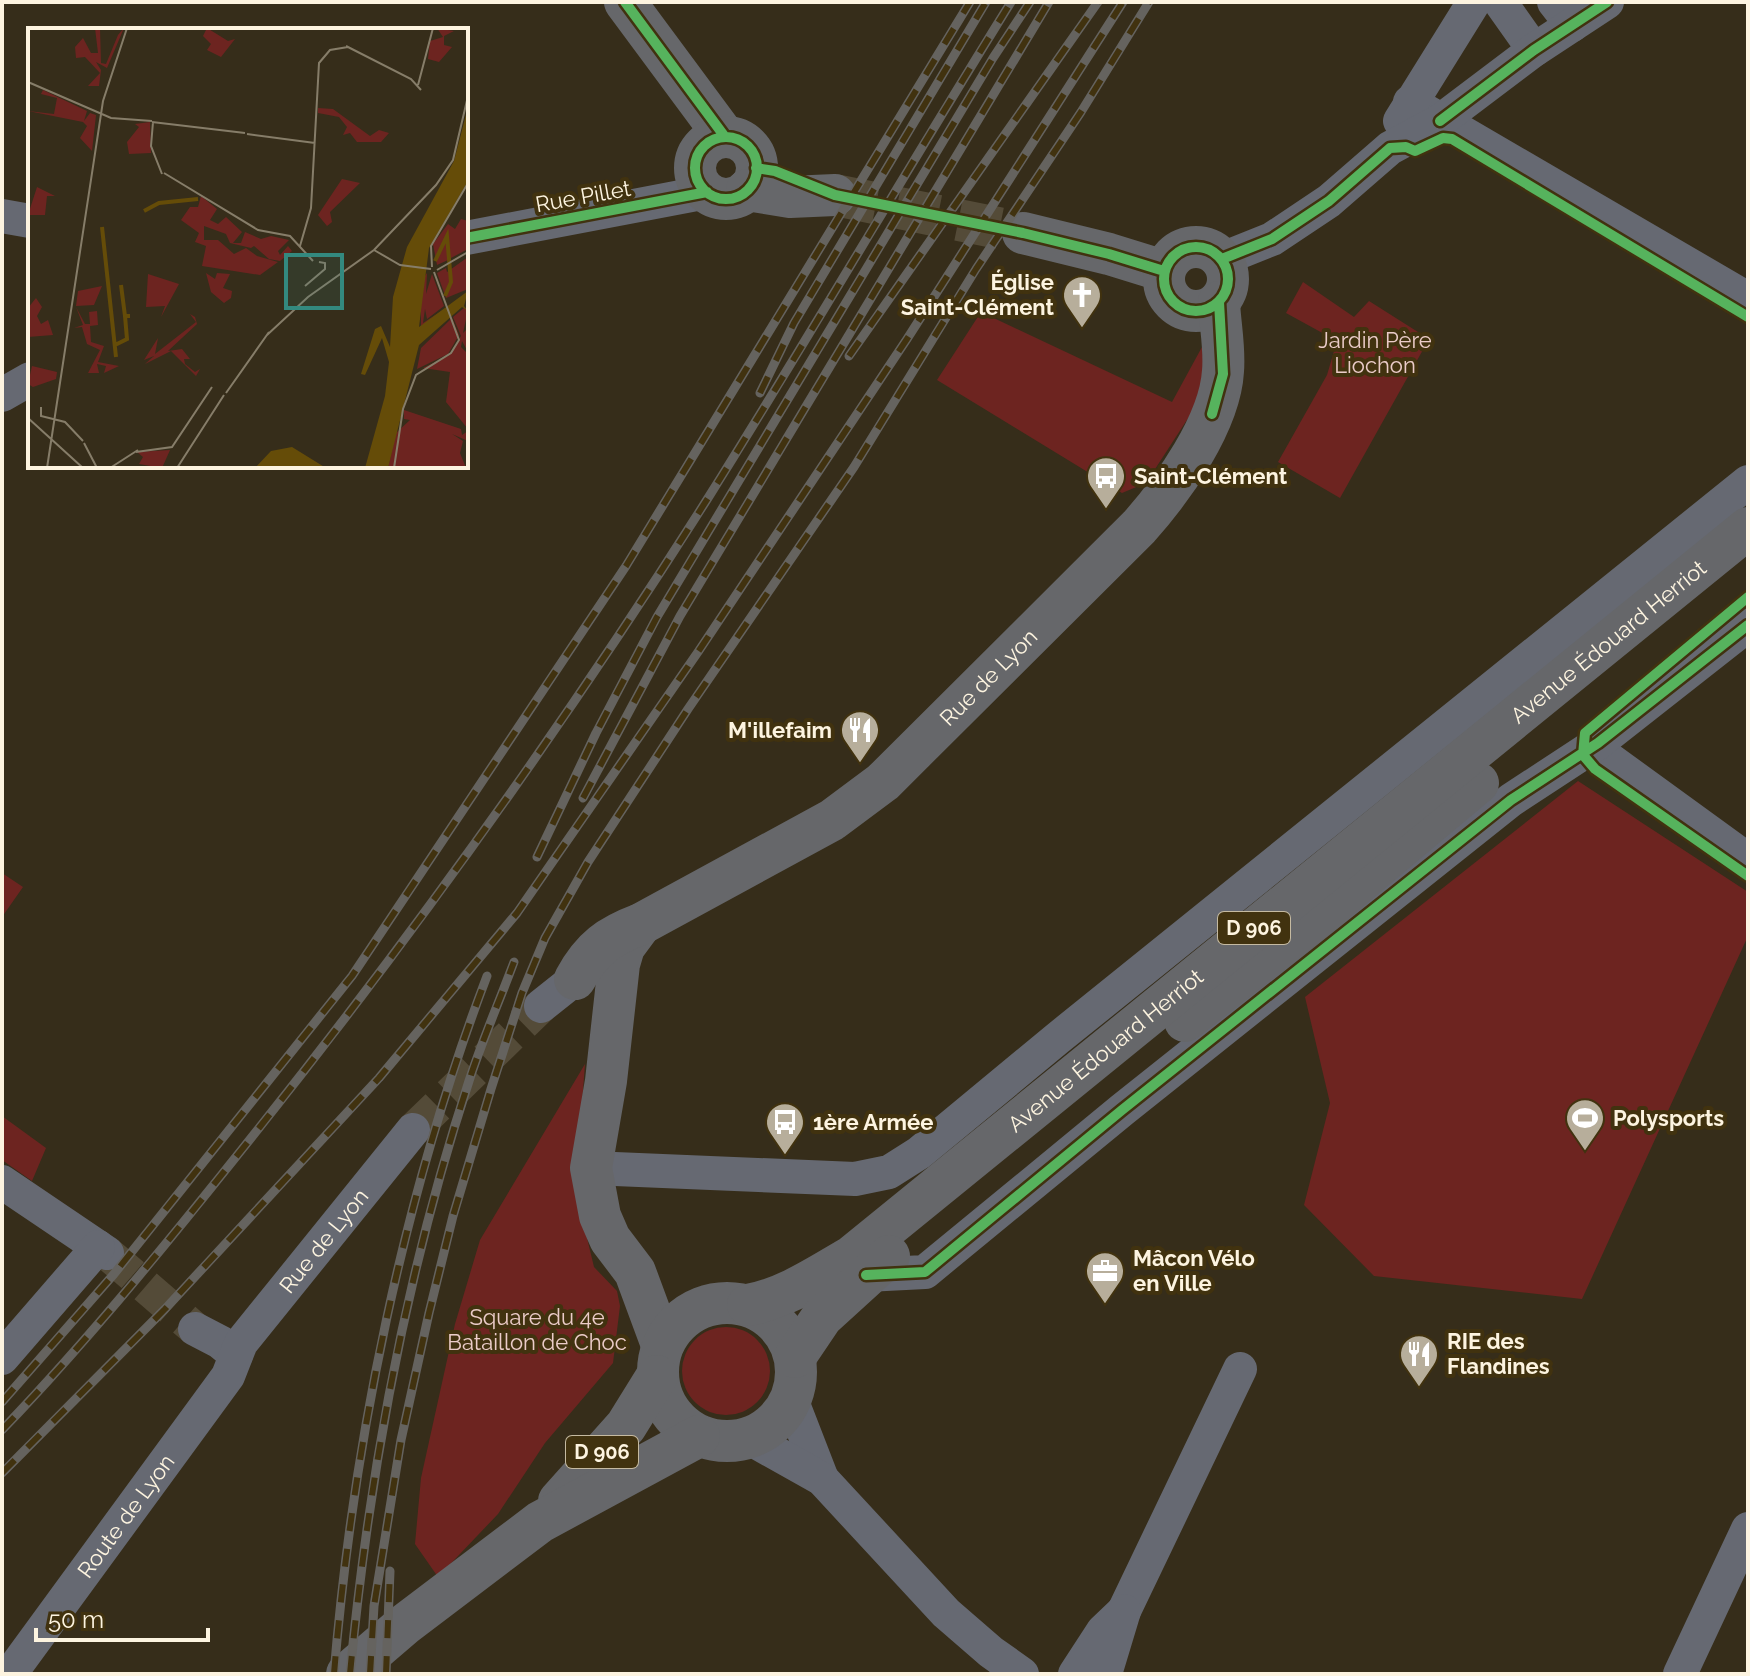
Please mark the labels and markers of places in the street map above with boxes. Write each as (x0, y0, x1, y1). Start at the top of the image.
place label: Église Saint-Clément (901, 269, 1055, 320)
church icon: Église Saint-Clément (1061, 274, 1103, 329)
bus stop icon: Saint-Clément (1085, 455, 1127, 510)
place label: Saint-Clément (1134, 463, 1288, 489)
restaurant icon: M'illefaim (839, 709, 881, 764)
place label: M'illefaim (728, 717, 832, 743)
sports icon: Polysports (1564, 1097, 1606, 1152)
bus stop icon: 1ère Armée (764, 1101, 806, 1156)
place label: Polysports (1613, 1105, 1724, 1131)
place label: 1ère Armée (813, 1109, 933, 1135)
place label: Mâcon Vélo en Ville (1133, 1245, 1255, 1296)
office icon: Mâcon Vélo en Ville (1084, 1250, 1126, 1305)
place label: RIE des Flandines (1447, 1328, 1550, 1379)
restaurant icon: RIE des Flandines (1398, 1333, 1440, 1388)

